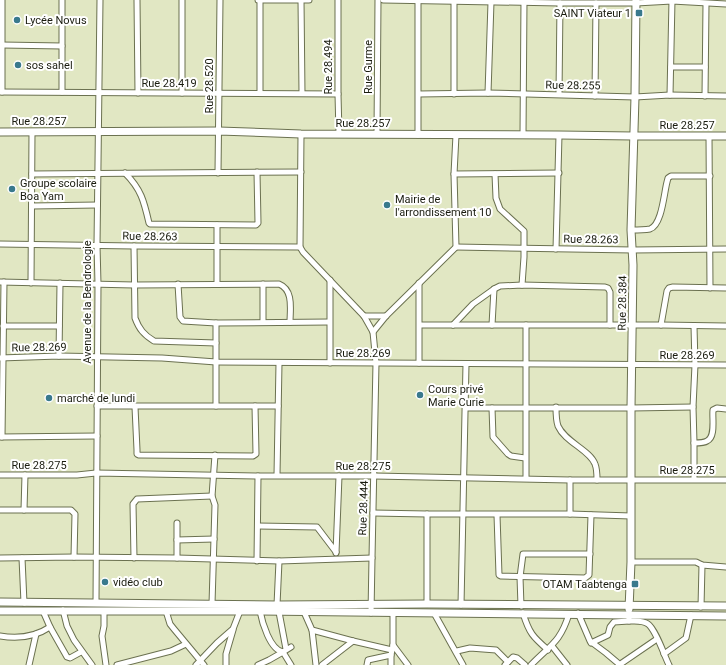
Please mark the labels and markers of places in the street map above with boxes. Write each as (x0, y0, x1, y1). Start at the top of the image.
place label: SAINT Viateur 1 (554, 7, 631, 20)
marker: SAINT Viateur 1 (634, 8, 644, 18)
place label: Lycée Novus (25, 14, 87, 27)
marker: Lycée Novus (12, 15, 22, 25)
place label: sos sahel (26, 59, 73, 72)
marker: sos sahel (13, 60, 23, 70)
place label: Groupe scolaire Boa Yam (20, 177, 97, 203)
marker: Groupe scolaire Boa Yam (7, 184, 17, 194)
place label: Mairie de l'arrondissement 10 (395, 193, 491, 219)
marker: Mairie de l'arrondissement 10 (382, 200, 392, 210)
place label: Cours privé Marie Curie (428, 383, 484, 409)
marker: Cours privé Marie Curie (415, 390, 425, 400)
place label: marché de lundi (57, 392, 135, 405)
marker: marché de lundi (44, 393, 54, 403)
place label: vidéo club (113, 576, 163, 589)
marker: vidéo club (100, 577, 110, 587)
place label: OTAM Taabtenga (542, 578, 627, 591)
marker: OTAM Taabtenga (630, 579, 640, 589)

